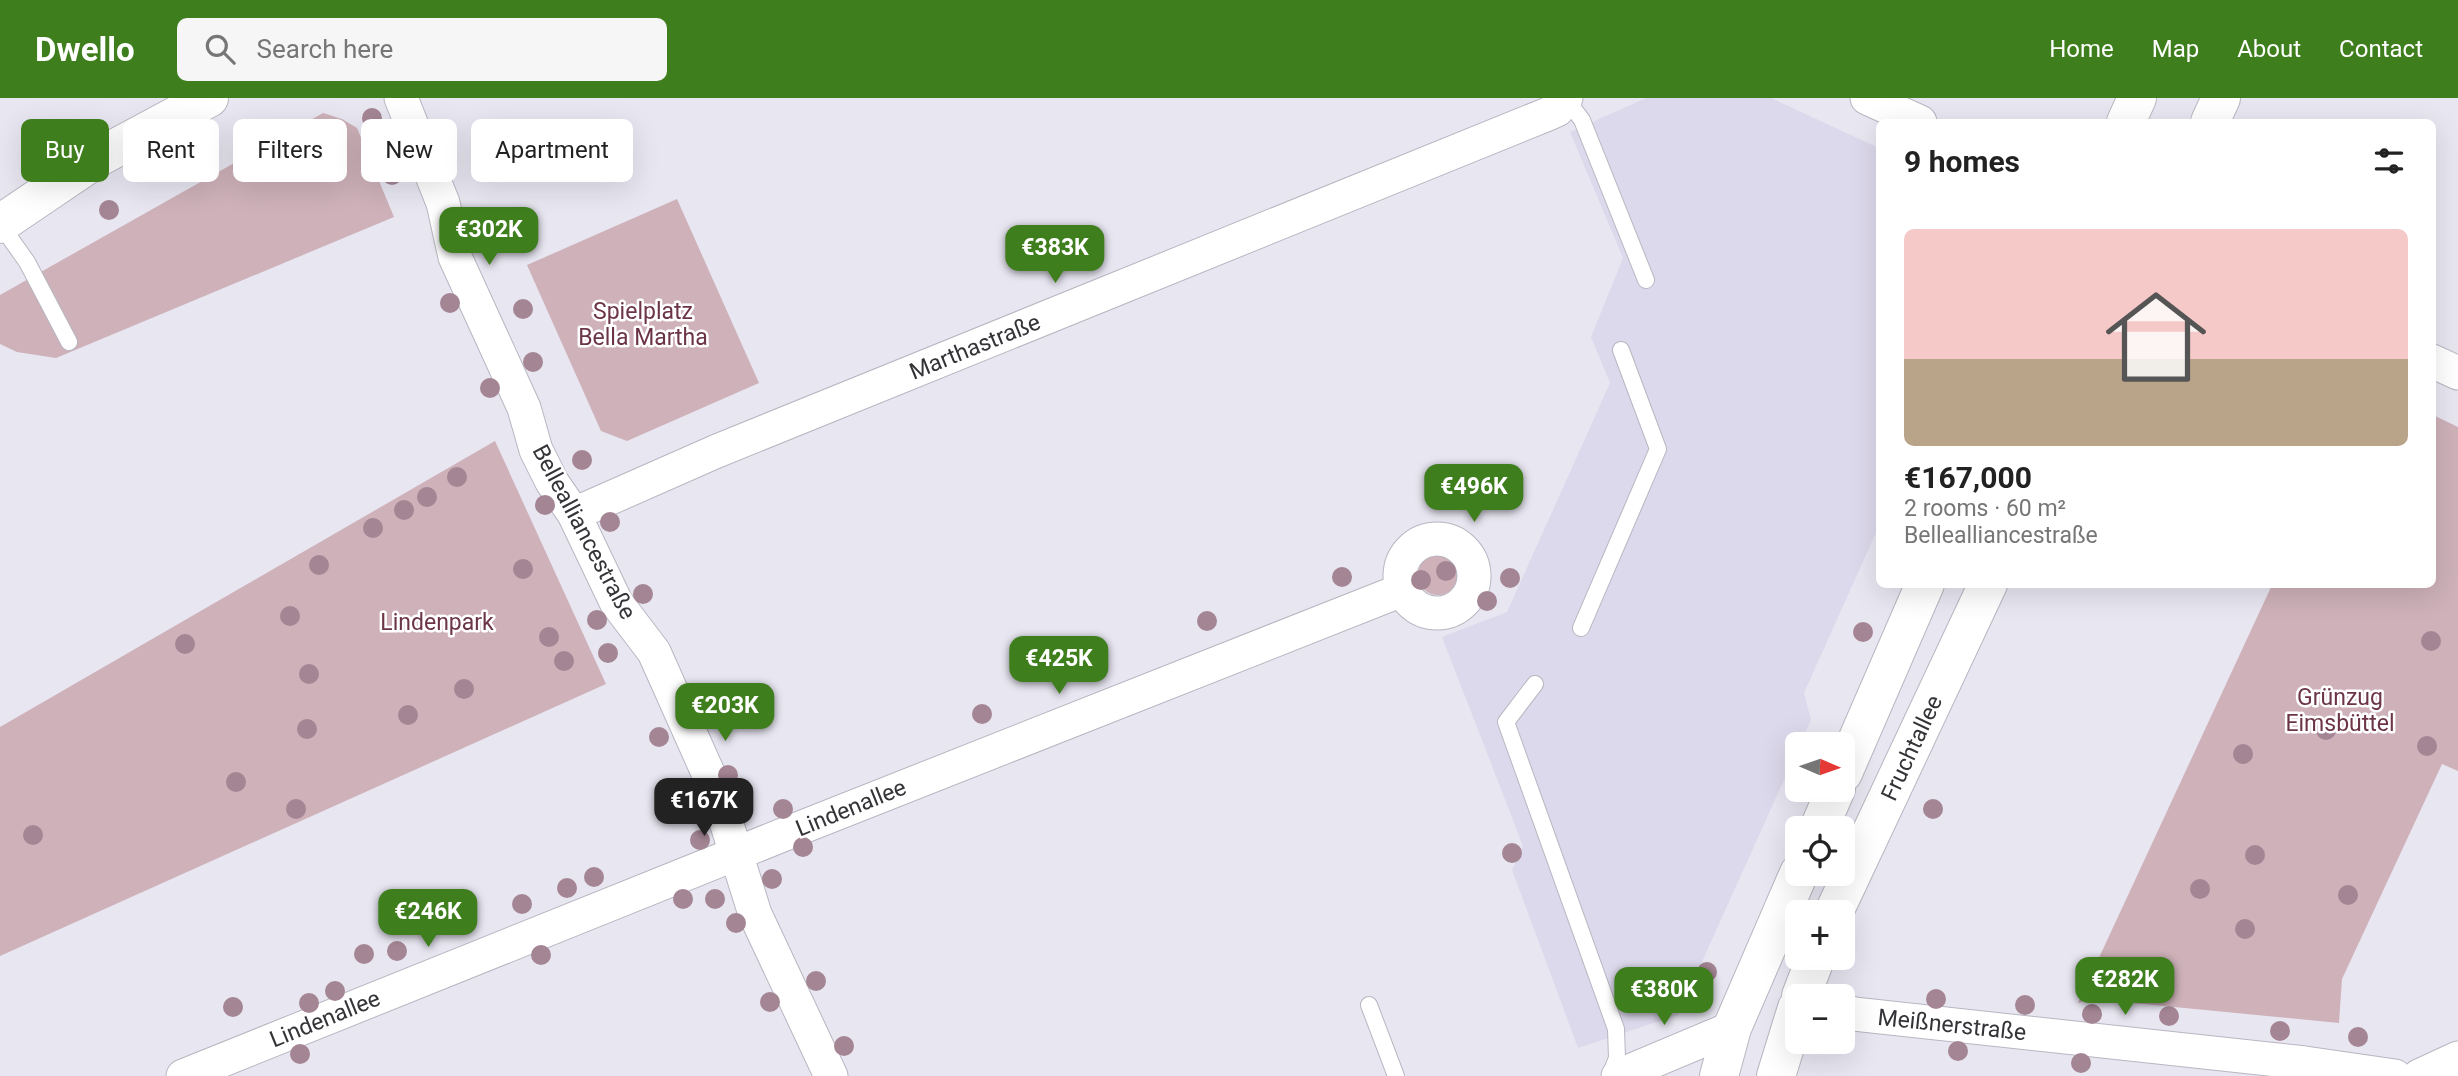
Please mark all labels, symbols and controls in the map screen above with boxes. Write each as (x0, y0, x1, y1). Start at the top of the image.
search box (177, 18, 667, 81)
text: Dwello (35, 30, 135, 69)
icon: search (201, 30, 239, 68)
text: Search here (257, 34, 393, 64)
text: Home (2049, 35, 2114, 63)
text: Map (2152, 35, 2199, 63)
text: About (2237, 35, 2301, 63)
text: Contact (2339, 35, 2423, 63)
chip: Buy (21, 119, 109, 182)
chip: Rent (123, 119, 219, 182)
chip: Filters (233, 119, 347, 182)
chip: New (361, 119, 457, 182)
chip: Apartment (471, 119, 633, 182)
icon: filters (2370, 142, 2408, 180)
text: 9 homes (1904, 144, 2020, 179)
pin: €302K (440, 208, 538, 267)
text: €302K (455, 216, 523, 243)
pin: €383K (1006, 226, 1104, 285)
text: €383K (1021, 234, 1089, 261)
icon: home (2093, 274, 2219, 400)
park label: Spielplatz Bella Martha (578, 298, 708, 351)
street label: Marthastraße (906, 308, 1044, 386)
street label: Bellealliancestraße (527, 440, 641, 624)
text: €167,000 (1904, 460, 2032, 495)
pin: €496K (1425, 464, 1523, 524)
text: €496K (1440, 473, 1508, 500)
text: 2 rooms · 60 m² (1904, 495, 2066, 522)
text: Bellealliancestraße (1904, 522, 2098, 549)
park label: Lindenpark (380, 609, 494, 636)
pin: €425K (1010, 636, 1108, 696)
text: €425K (1025, 645, 1093, 672)
pin: €203K (676, 684, 774, 743)
park label: Grünzug Eimsbüttel (2285, 684, 2395, 737)
street label: Fruchtallee (1876, 691, 1948, 805)
text: €203K (691, 692, 759, 719)
north arrow (1785, 732, 1855, 802)
map controls (1785, 732, 1855, 1054)
street label: Lindenallee (792, 774, 910, 842)
pin: €167K (655, 778, 753, 838)
text: €167K (670, 787, 738, 814)
button: locate (1785, 816, 1855, 886)
pin: €246K (379, 890, 477, 949)
text: €246K (394, 898, 462, 925)
button: + (1785, 900, 1855, 970)
pin: €282K (2076, 958, 2174, 1017)
text: €282K (2091, 966, 2159, 993)
pin: €380K (1615, 968, 1713, 1027)
text: €380K (1630, 976, 1698, 1003)
button: − (1785, 984, 1855, 1054)
street label: Lindenallee (266, 985, 384, 1053)
street label: Meißnerstraße (1876, 1004, 2028, 1046)

